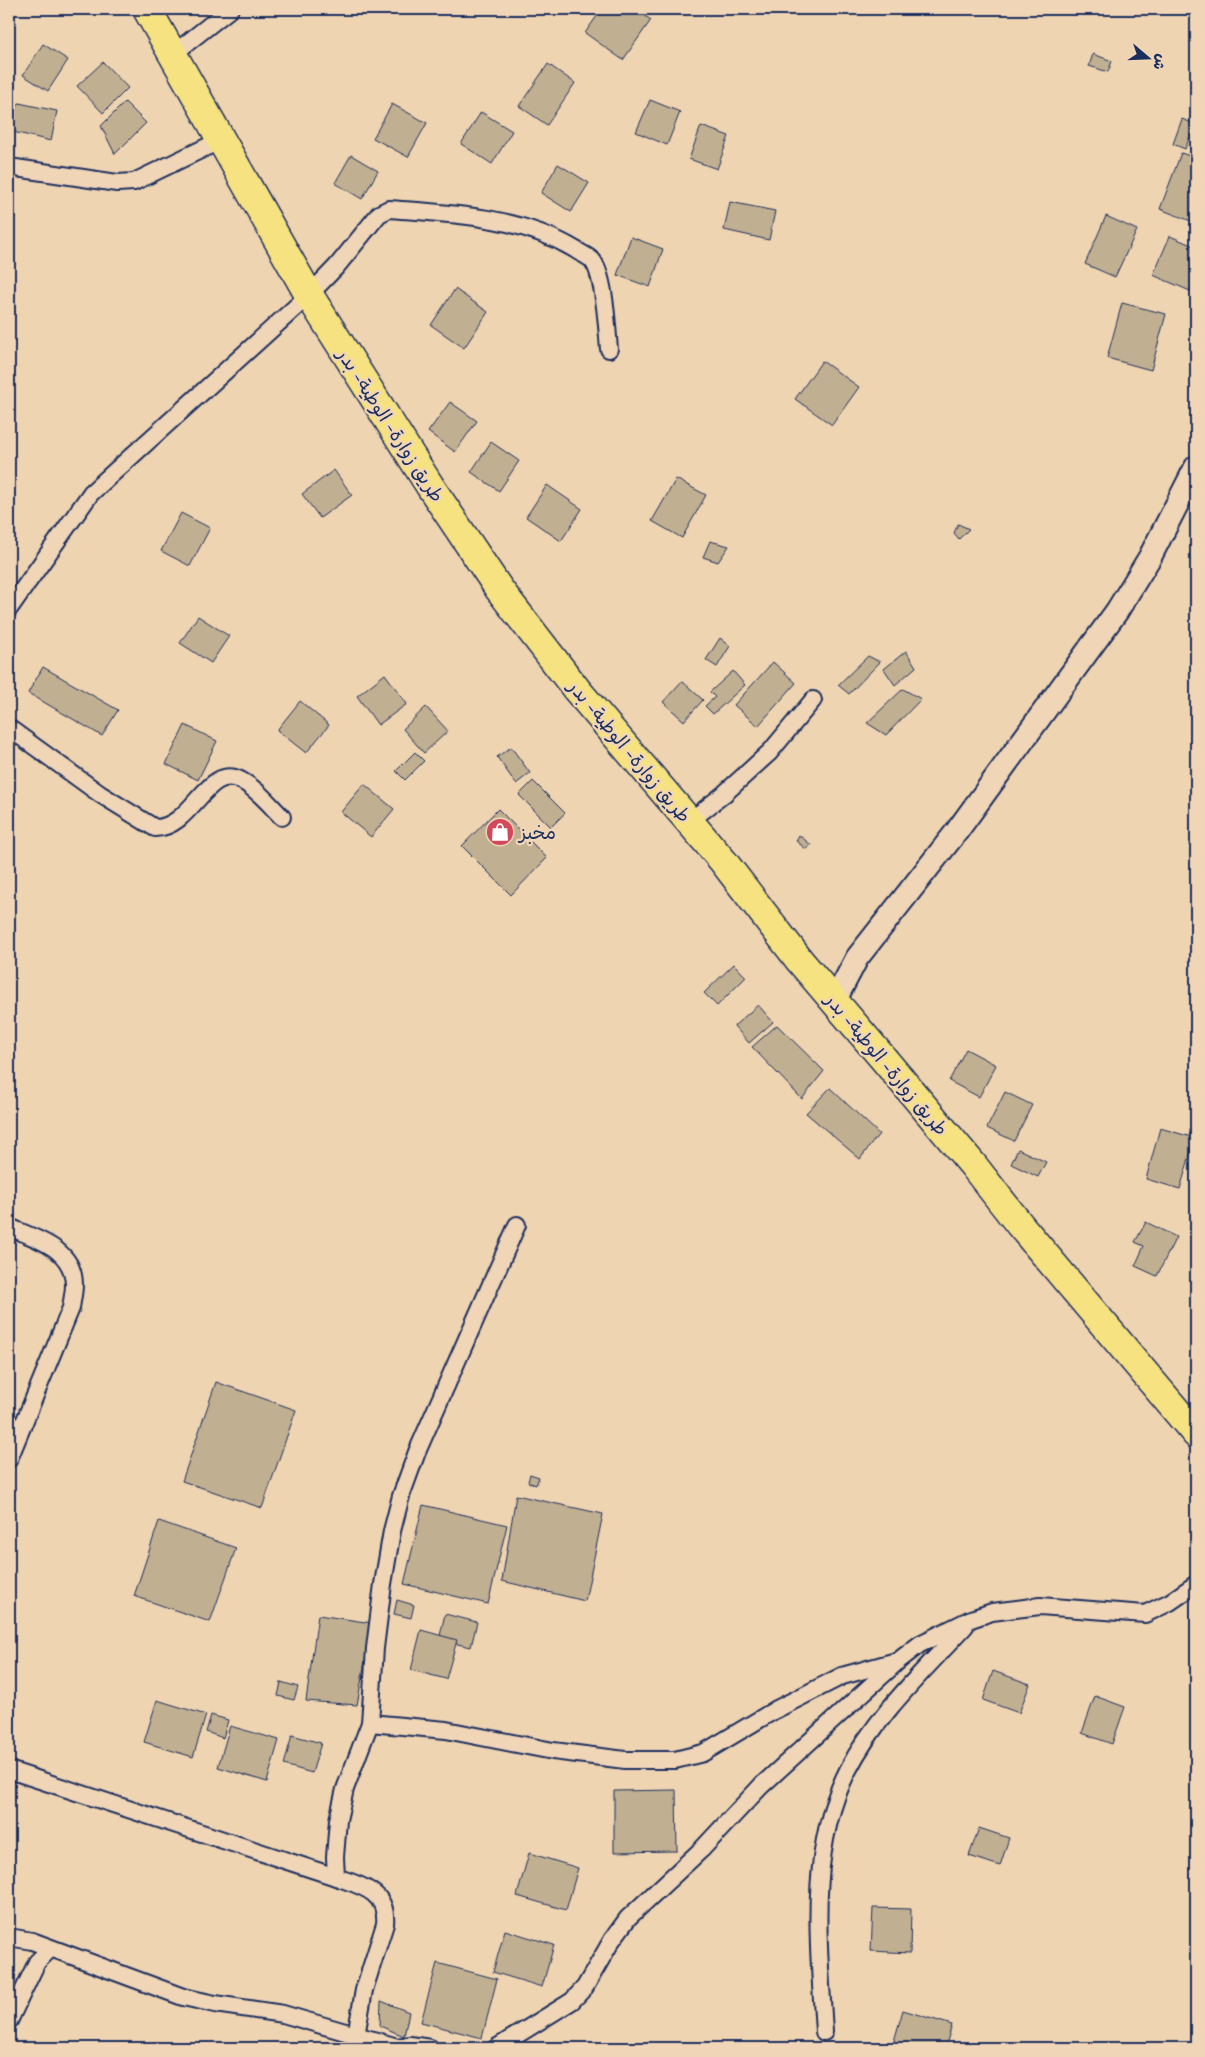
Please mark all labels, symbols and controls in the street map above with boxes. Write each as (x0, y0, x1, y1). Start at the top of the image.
north arrow (1122, 32, 1172, 82)
text: ش (1148, 52, 1170, 72)
street label: طريق زوارة- الوطية- بدر (330, 342, 449, 508)
street label: طريق زوارة- الوطية- بدر (561, 674, 696, 828)
shop icon: مخبز (485, 817, 515, 847)
place label: مخبز (517, 821, 556, 846)
street label: طريق زوارة- الوطية- بدر (818, 987, 953, 1141)

